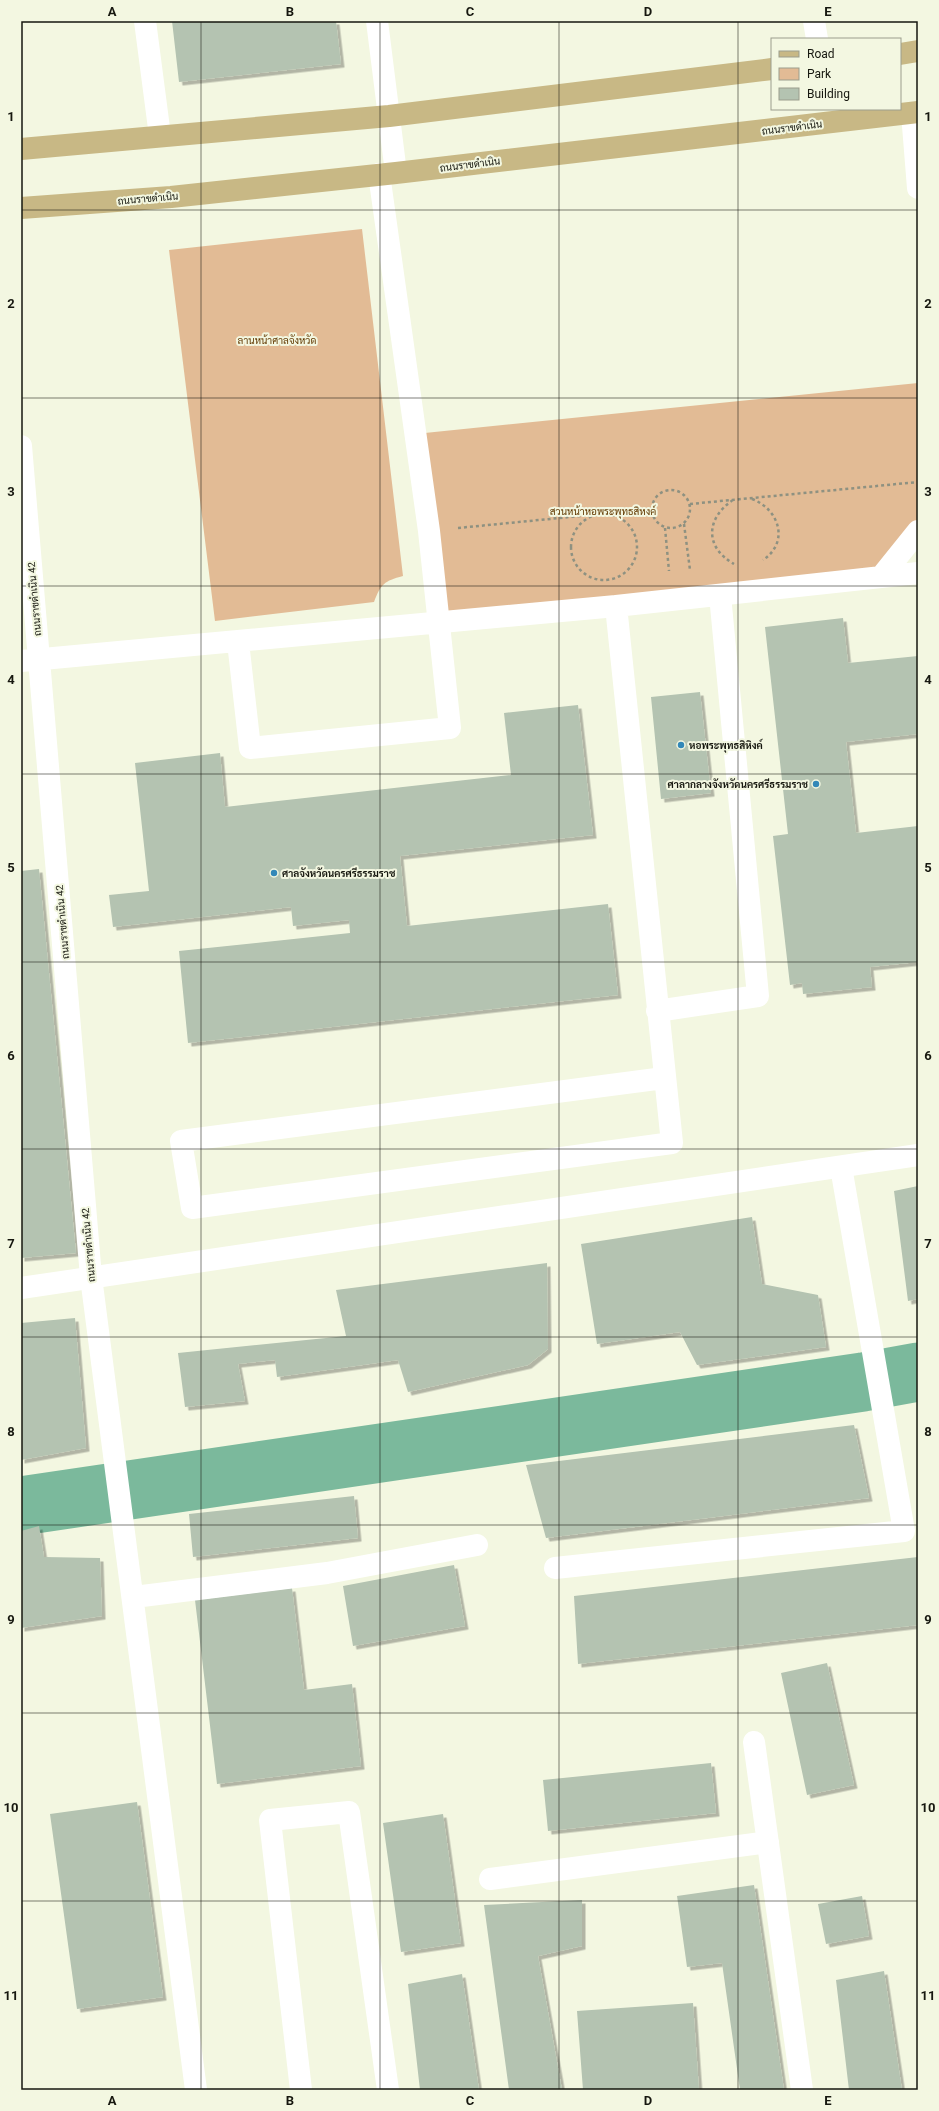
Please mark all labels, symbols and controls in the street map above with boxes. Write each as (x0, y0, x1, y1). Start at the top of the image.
text: A (108, 4, 117, 19)
text: B (286, 4, 294, 19)
text: C (466, 4, 475, 19)
text: D (644, 4, 652, 19)
text: E (824, 4, 832, 19)
legend (771, 38, 901, 110)
text: Road (807, 47, 835, 61)
text: Park (807, 67, 832, 81)
text: Building (807, 87, 850, 101)
text: 1 (7, 109, 15, 124)
text: 1 (924, 109, 932, 124)
street label: ถนนราขดำเนิน (761, 117, 823, 137)
street label: ถนนราขดำเนิน (439, 154, 501, 174)
street label: ถนนราขดำเนิน (117, 189, 179, 207)
text: 2 (7, 296, 15, 311)
text: 2 (924, 296, 932, 311)
park label: ลานหน้าศาลจังหวัด (238, 334, 316, 346)
text: 3 (7, 484, 15, 499)
text: 3 (924, 484, 932, 499)
park label: สวนหน้าหอพระพุทธสิหงค์ (550, 504, 656, 519)
street label: ถนนราขดำเนิน 42 (25, 561, 43, 637)
text: 4 (7, 672, 15, 687)
text: 4 (924, 672, 932, 687)
place label: หอพระพุทธสิหิงค์ (689, 738, 764, 753)
marker: หอพระพุทธสิหิงค์ (676, 740, 686, 750)
place label: ศาลากลางจังหวัดนครศรีธรรมราช (668, 778, 808, 790)
marker: ศาลากลางจังหวัดนครศรีธรรมราช (811, 779, 821, 789)
text: 5 (7, 860, 15, 875)
text: 5 (924, 860, 932, 875)
place label: ศาลจังหวัดนครศรีธรรมราช (282, 867, 396, 879)
marker: ศาลจังหวัดนครศรีธรรมราช (269, 868, 279, 878)
street label: ถนนราขดำเนิน 42 (53, 884, 71, 960)
text: 6 (7, 1048, 15, 1063)
text: 6 (924, 1048, 932, 1063)
street label: ถนนราขดำเนิน 42 (79, 1207, 97, 1283)
text: 7 (7, 1236, 15, 1251)
text: 7 (924, 1236, 932, 1251)
text: 8 (7, 1424, 15, 1439)
text: 8 (924, 1424, 932, 1439)
text: 9 (7, 1612, 15, 1627)
text: 9 (924, 1612, 932, 1627)
text: 10 (4, 1800, 18, 1815)
text: 10 (921, 1800, 935, 1815)
text: 11 (4, 1988, 18, 2003)
text: 11 (921, 1988, 935, 2003)
text: A (108, 2093, 117, 2108)
text: B (286, 2093, 294, 2108)
text: C (466, 2093, 475, 2108)
text: D (644, 2093, 652, 2108)
text: E (824, 2093, 832, 2108)

